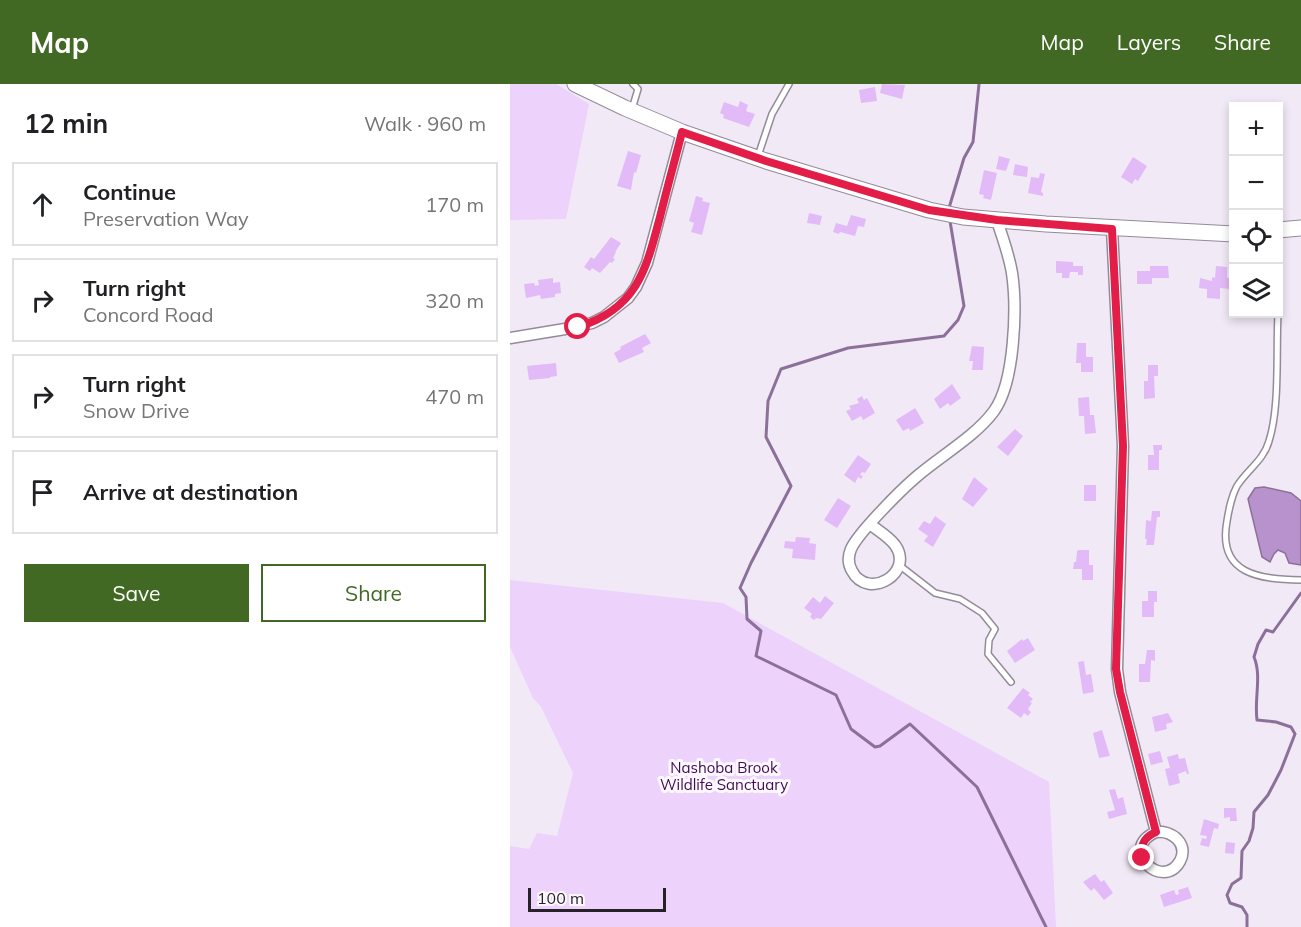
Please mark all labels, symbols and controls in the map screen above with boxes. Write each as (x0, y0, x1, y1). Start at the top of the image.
text: Map (30, 25, 89, 60)
text: Map (1041, 29, 1084, 55)
text: Layers (1117, 29, 1181, 55)
text: Share (1214, 29, 1271, 55)
map controls (1229, 102, 1283, 318)
button: + (1229, 102, 1283, 156)
text: 12 min (24, 107, 108, 140)
text: Walk · 960 m (364, 111, 486, 136)
button: − (1229, 156, 1283, 210)
text: Continue (83, 178, 176, 206)
icon: ahead (26, 188, 59, 221)
text: 170 m (425, 192, 484, 217)
text: Preservation Way (83, 206, 249, 231)
button: locate (1229, 210, 1283, 264)
button: layers (1229, 264, 1283, 318)
text: Turn right (83, 274, 186, 302)
icon: right (26, 284, 59, 317)
text: 320 m (425, 288, 484, 313)
text: Concord Road (83, 302, 214, 327)
route start (564, 313, 590, 339)
text: Turn right (83, 370, 186, 398)
icon: right (26, 380, 59, 413)
text: 470 m (425, 384, 484, 409)
text: Snow Drive (83, 398, 189, 423)
icon: arrive (26, 476, 59, 509)
text: Arrive at destination (83, 478, 298, 506)
button: Save (24, 564, 249, 622)
button: Share (261, 564, 486, 622)
park label: Nashoba Brook Wildlife Sanctuary (660, 758, 788, 794)
route end (1128, 844, 1154, 870)
scale bar (528, 885, 666, 912)
text: 100 m (537, 888, 584, 908)

